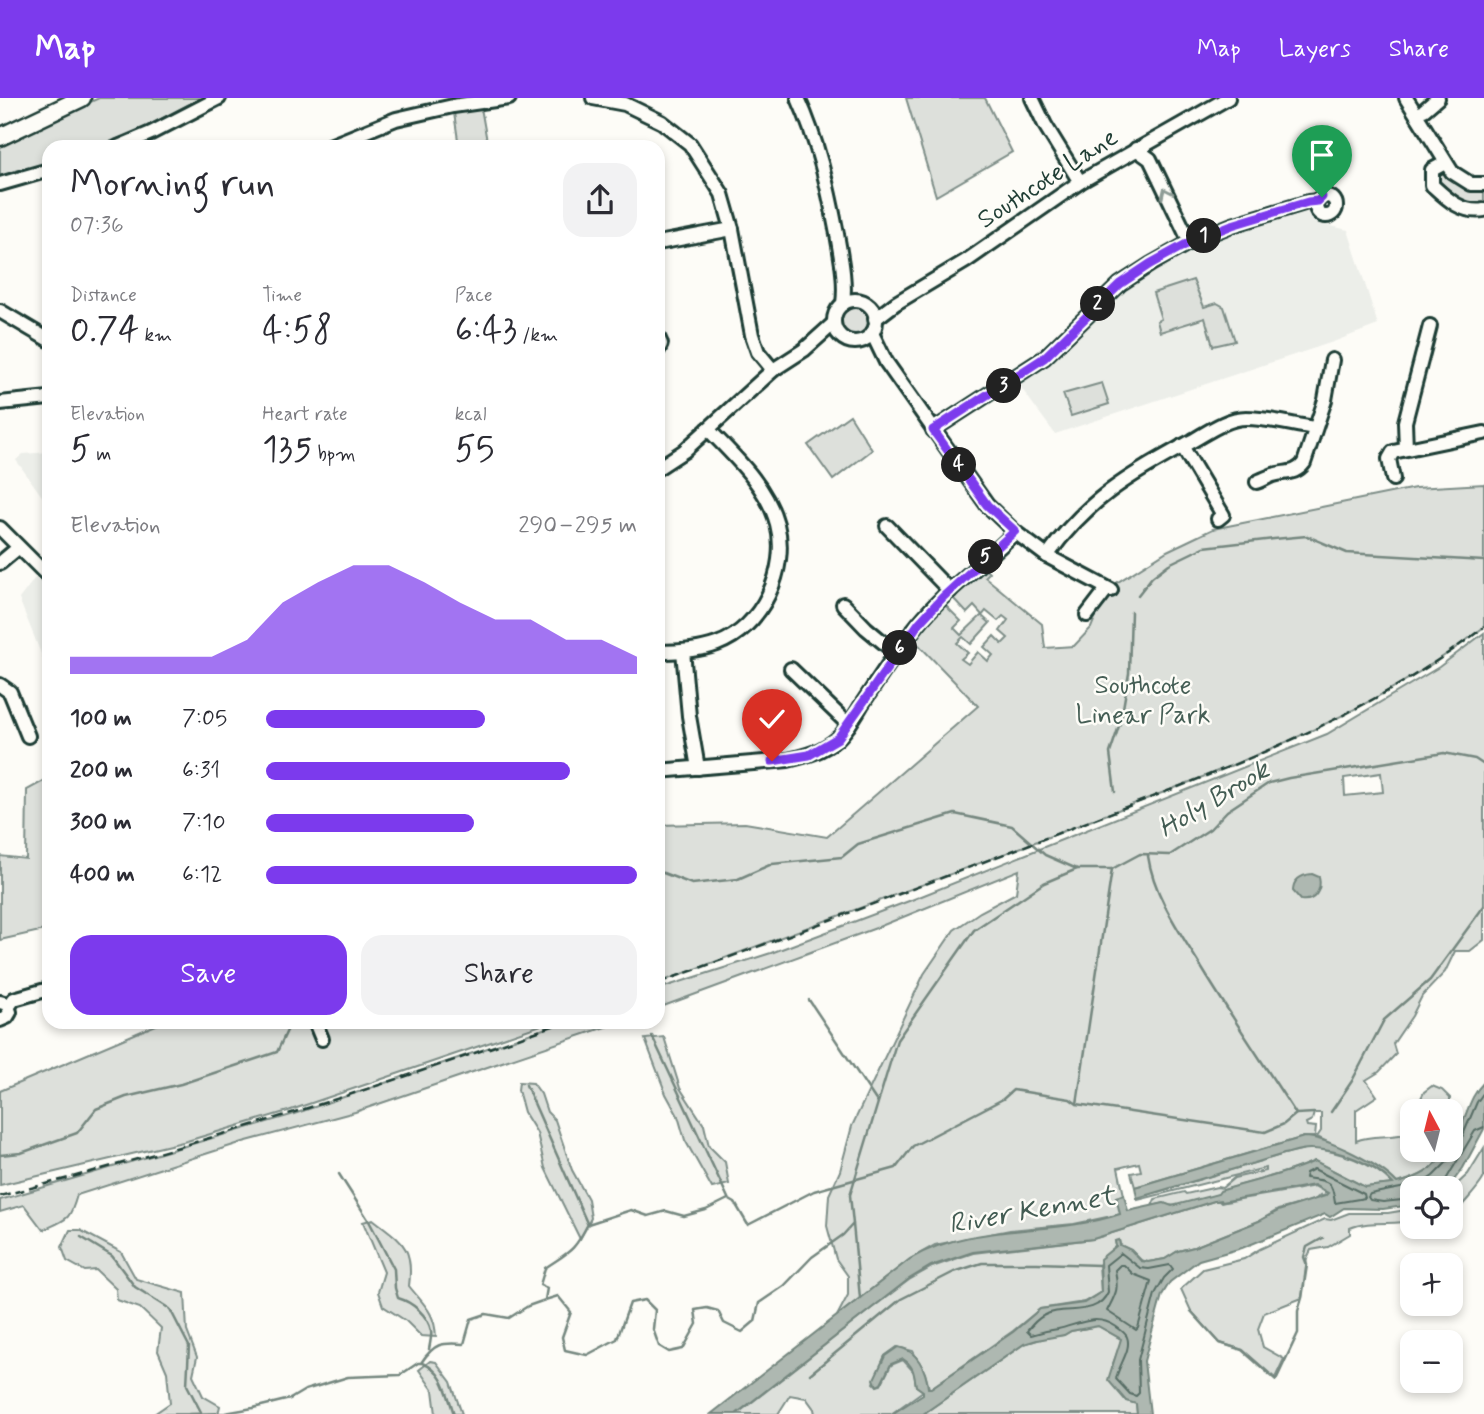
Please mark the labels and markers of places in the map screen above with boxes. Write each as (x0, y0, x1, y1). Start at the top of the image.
pin (1292, 125, 1352, 197)
pin: 1 (1186, 218, 1222, 254)
pin: 2 (1080, 286, 1116, 322)
pin: 3 (986, 368, 1021, 404)
pin: 4 (942, 448, 976, 482)
pin: 5 (968, 540, 1004, 574)
pin: 6 (883, 630, 918, 666)
pin (742, 689, 802, 761)

